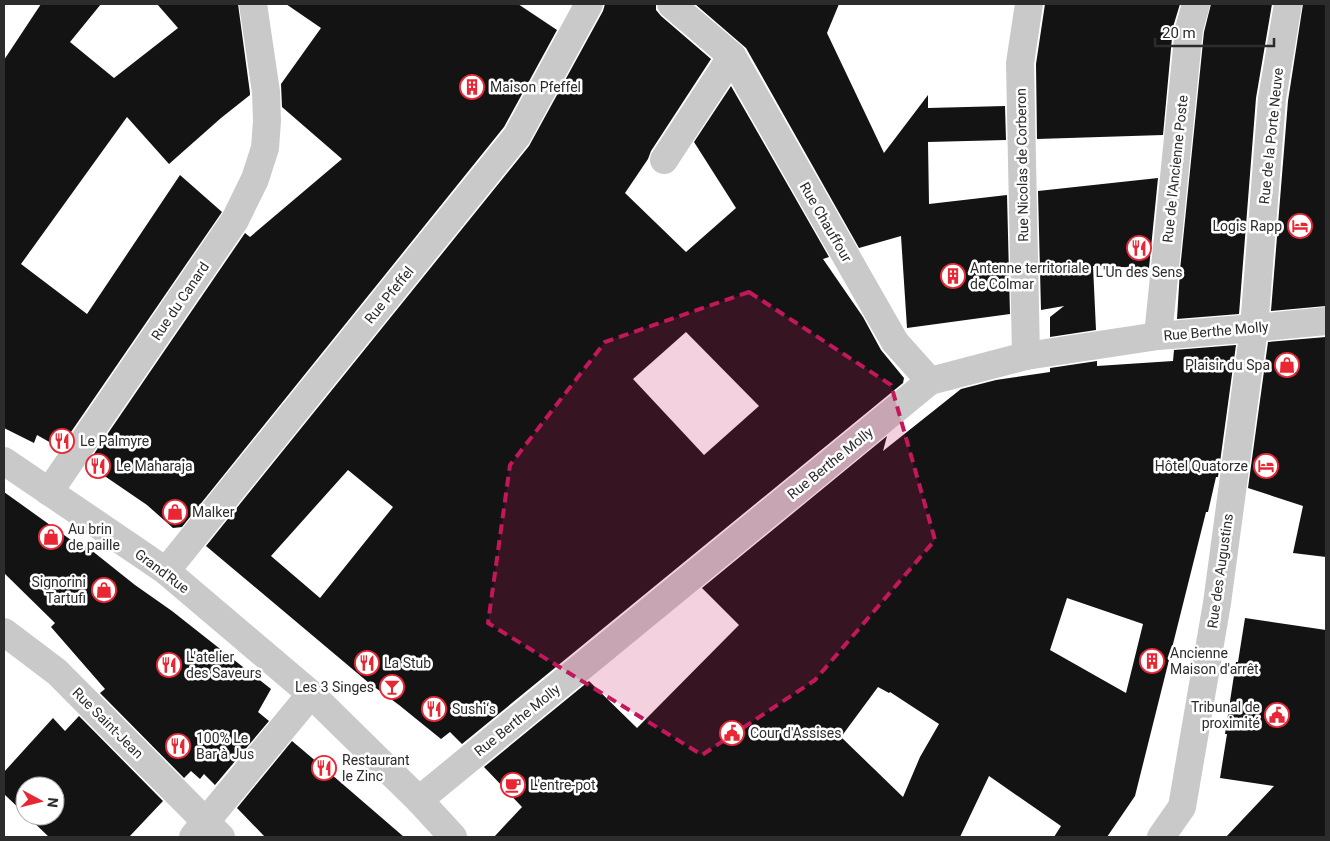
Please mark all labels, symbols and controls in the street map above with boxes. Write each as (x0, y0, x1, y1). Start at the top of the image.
scale bar (1155, 15, 1274, 47)
text: 20 m (1162, 24, 1196, 42)
street label: Rue de la Porte Neuve (1256, 67, 1286, 205)
building icon: Maison Pfeffel (459, 74, 485, 100)
place label: Maison Pfeffel (490, 79, 581, 95)
street label: Rue Nicolas de Corberon (1013, 88, 1031, 242)
street label: Rue de l'Ancienne Poste (1159, 94, 1191, 244)
street label: Rue Chauffour (797, 179, 855, 265)
hotel icon: Logis Rapp (1287, 213, 1313, 239)
place label: Logis Rapp (1213, 218, 1282, 234)
restaurant icon: L'Un des Sens (1126, 235, 1152, 261)
street label: Rue du Canard (148, 259, 212, 343)
place label: Antenne territoriale de Colmar (970, 260, 1089, 292)
street label: Rue Pfeffel (361, 263, 417, 327)
building icon: Antenne territoriale de Colmar (940, 263, 966, 289)
place label: L'Un des Sens (1096, 264, 1182, 280)
street label: Rue Berthe Molly (1163, 318, 1270, 344)
shop icon: Plaisir du Spa (1274, 352, 1300, 378)
place label: Plaisir du Spa (1185, 357, 1270, 373)
street label: Rue Berthe Molly (784, 423, 876, 502)
restaurant icon: Le Palmyre (49, 428, 75, 454)
place label: Le Palmyre (80, 433, 149, 449)
restaurant icon: Le Maharaja (85, 453, 111, 479)
hotel icon: Hôtel Quatorze (1253, 453, 1279, 479)
place label: Le Maharaja (116, 458, 193, 474)
place label: Hôtel Quatorze (1155, 458, 1248, 474)
shop icon: Malker (162, 499, 188, 525)
place label: Malker (192, 504, 235, 520)
street label: Rue des Augustins (1204, 513, 1236, 629)
place label: Au brin de paille (68, 521, 120, 553)
shop icon: Au brin de paille (38, 524, 64, 550)
street label: Grand'Rue (132, 546, 192, 596)
place label: Signorini Tartufi (31, 574, 86, 606)
shop icon: Signorini Tartufi (91, 577, 117, 603)
place label: Ancienne Maison d'arrêt (1170, 645, 1259, 677)
building icon: Ancienne Maison d'arrêt (1139, 648, 1165, 674)
place label: L'atelier des Saveurs (186, 649, 262, 681)
restaurant icon: La Stub (354, 650, 380, 676)
restaurant icon: L'atelier des Saveurs (156, 652, 182, 678)
place label: La Stub (384, 655, 431, 671)
bar icon: Les 3 Singes (379, 674, 405, 700)
place label: Les 3 Singes (295, 679, 374, 695)
street label: Rue Berthe Molly (471, 680, 563, 759)
street label: Rue Saint-Jean (69, 684, 147, 762)
restaurant icon: Sushi‘s (421, 696, 447, 722)
place label: Tribunal de proximité (1191, 699, 1260, 731)
place label: Sushi‘s (452, 701, 496, 717)
public building icon: Tribunal de proximité (1264, 702, 1290, 728)
public building icon: Cour d'Assises (719, 720, 745, 746)
place label: Cour d'Assises (750, 725, 841, 741)
place label: 100% Le Bar à Jus (196, 730, 254, 762)
restaurant icon: 100% Le Bar à Jus (165, 733, 191, 759)
place label: Restaurant le Zinc (342, 752, 410, 784)
restaurant icon: Restaurant le Zinc (311, 755, 337, 781)
cafe icon: L'entre-pot (500, 772, 526, 798)
north arrow (15, 776, 65, 826)
place label: L'entre-pot (530, 777, 596, 793)
text: N (44, 797, 61, 808)

